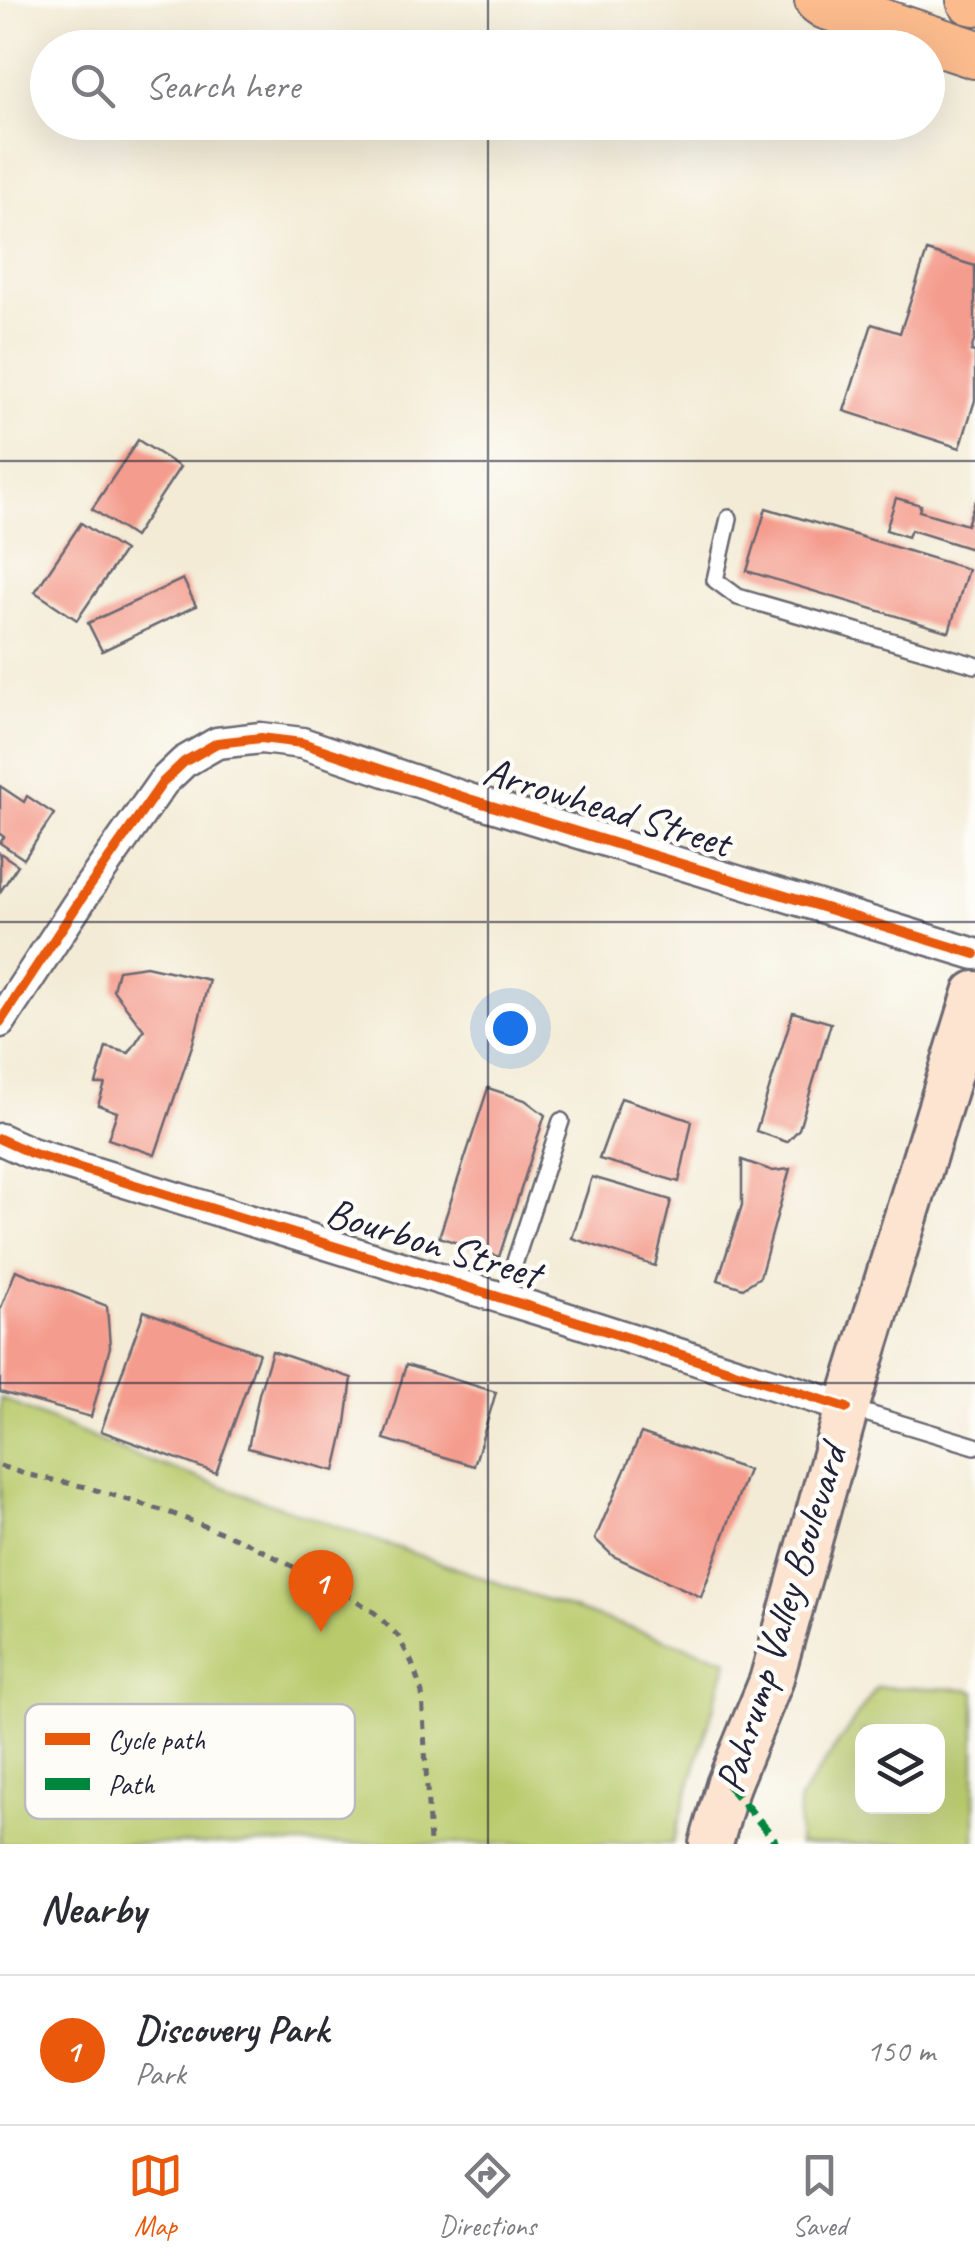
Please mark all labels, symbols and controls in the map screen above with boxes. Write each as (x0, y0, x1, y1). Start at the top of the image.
search box (30, 30, 945, 140)
icon: search (65, 58, 120, 113)
text: Search here (145, 62, 300, 109)
street label: Arrowhead Street (477, 744, 741, 871)
your location (485, 1003, 536, 1054)
street label: Bourbon Street (320, 1185, 551, 1302)
street label: Pahrump Valley Boulevard (703, 1433, 861, 1799)
pin: 1 (288, 1550, 354, 1632)
legend (25, 1704, 355, 1819)
text: Cycle path (108, 1722, 205, 1757)
map controls (855, 1724, 945, 1814)
button: layers (855, 1724, 945, 1814)
text: Path (108, 1767, 155, 1802)
text: Nearby (40, 1883, 146, 1936)
text: Discovery Park (135, 2006, 328, 2053)
text: 1 (65, 2030, 80, 2071)
text: 150 m (866, 2030, 935, 2071)
text: Park (135, 2053, 186, 2094)
tab: Map (128, 2148, 183, 2243)
tab: Directions (439, 2148, 536, 2243)
tab: Saved (792, 2148, 847, 2243)

